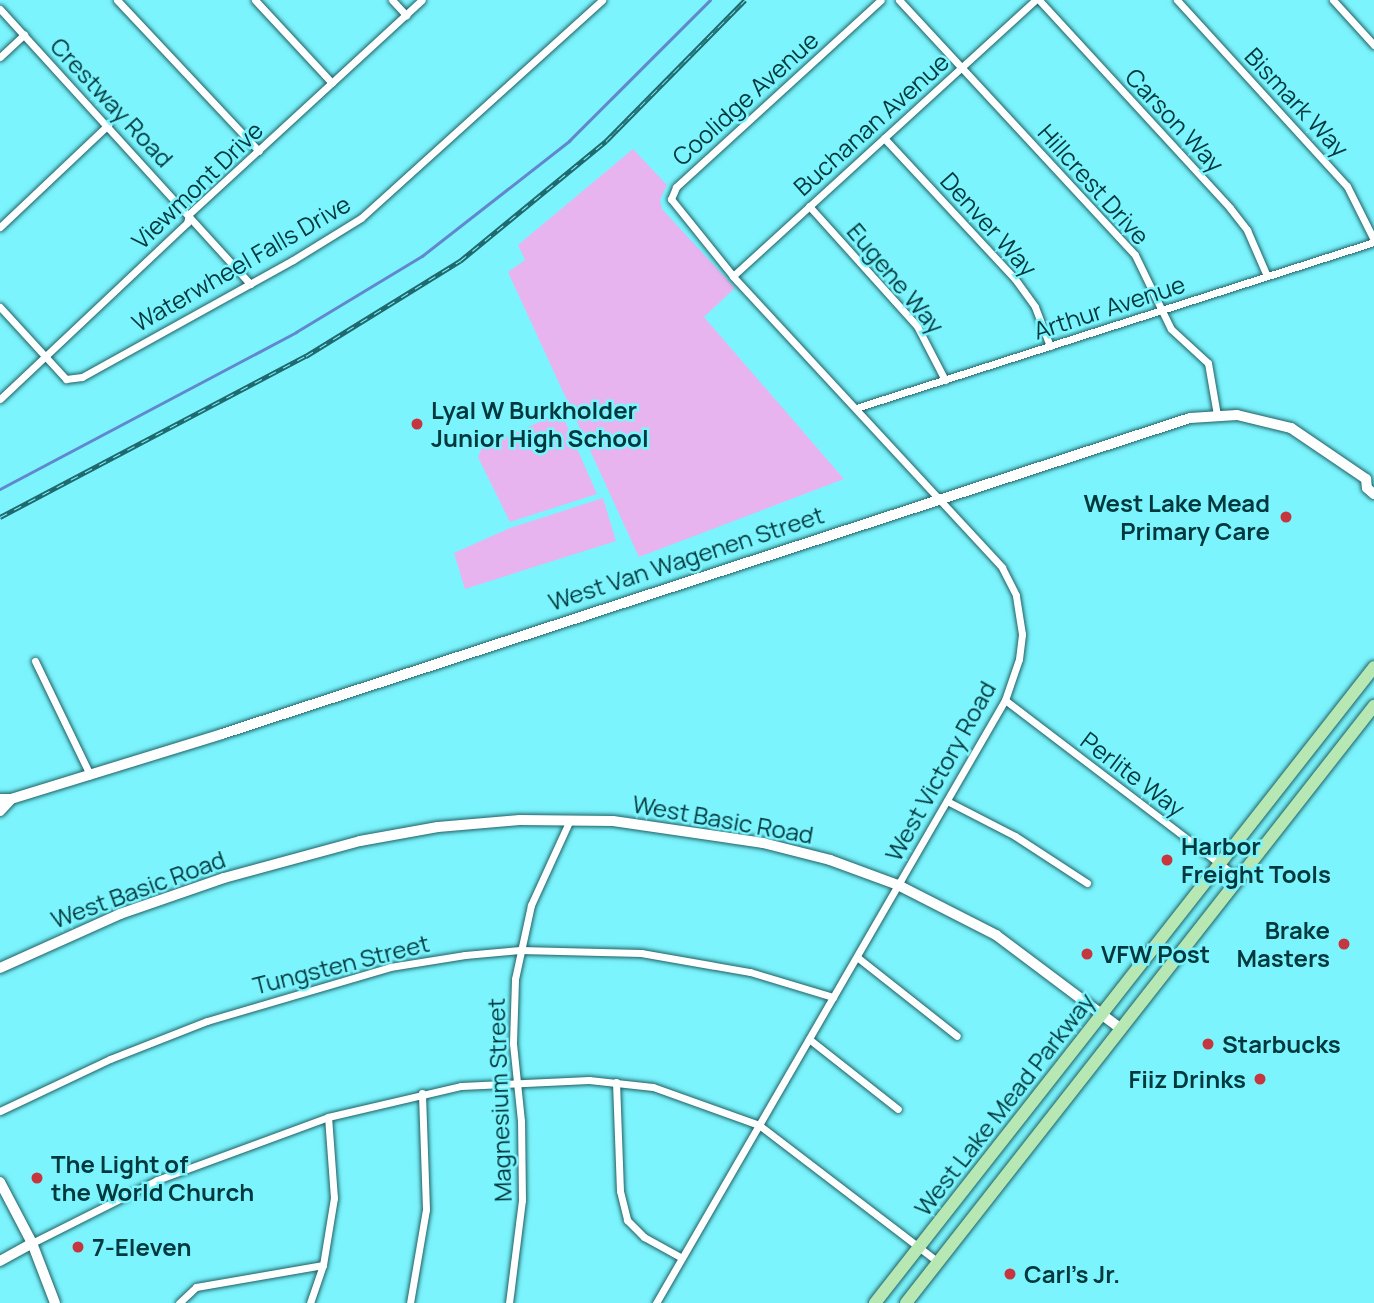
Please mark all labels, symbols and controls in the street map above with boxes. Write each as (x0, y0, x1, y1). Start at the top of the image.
street label: Coolidge Avenue (666, 25, 824, 171)
street label: Crestway Road (45, 31, 179, 173)
street label: Bismark Way (1239, 41, 1355, 163)
street label: Buchanan Avenue (788, 47, 954, 201)
street label: Carson Way (1120, 62, 1230, 178)
street label: Viewmont Drive (126, 115, 268, 255)
street label: Hillcrest Drive (1032, 118, 1156, 250)
street label: Denver Way (935, 166, 1043, 282)
street label: Waterwheel Falls Drive (127, 189, 355, 337)
street label: Eugene Way (841, 217, 951, 339)
street label: Arthur Avenue (1030, 269, 1188, 345)
place label: Lyal W Burkholder Junior High School (431, 396, 649, 452)
marker: Lyal W Burkholder Junior High School (409, 416, 425, 432)
place label: West Lake Mead Primary Care (1083, 489, 1270, 545)
street label: West Van Wagenen Street (545, 500, 827, 616)
marker: West Lake Mead Primary Care (1276, 507, 1296, 527)
street label: West Victory Road (879, 676, 1001, 866)
street label: Perlite Way (1075, 726, 1191, 822)
street label: West Basic Road (630, 789, 816, 849)
place label: Harbor Freight Tools (1181, 832, 1331, 888)
street label: West Basic Road (47, 844, 229, 934)
marker: Harbor Freight Tools (1159, 852, 1175, 868)
place label: Brake Masters (1236, 916, 1330, 972)
street label: Tungsten Street (250, 928, 432, 1000)
marker: Brake Masters (1336, 936, 1352, 952)
place label: VFW Post (1101, 940, 1210, 968)
marker: VFW Post (1079, 946, 1095, 962)
street label: West Lake Mead Parkway (908, 987, 1100, 1221)
street label: Magnesium Street (481, 998, 517, 1202)
place label: Starbucks (1222, 1030, 1341, 1058)
marker: Starbucks (1200, 1036, 1216, 1052)
place label: Fiiz Drinks (1129, 1065, 1246, 1093)
marker: Fiiz Drinks (1252, 1071, 1268, 1087)
place label: The Light of the World Church (51, 1150, 254, 1206)
marker: The Light of the World Church (29, 1170, 45, 1186)
place label: 7-Eleven (92, 1233, 191, 1261)
marker: 7-Eleven (70, 1239, 86, 1255)
place label: Carl's Jr. (1024, 1260, 1120, 1288)
marker: Carl's Jr. (1002, 1266, 1018, 1282)

